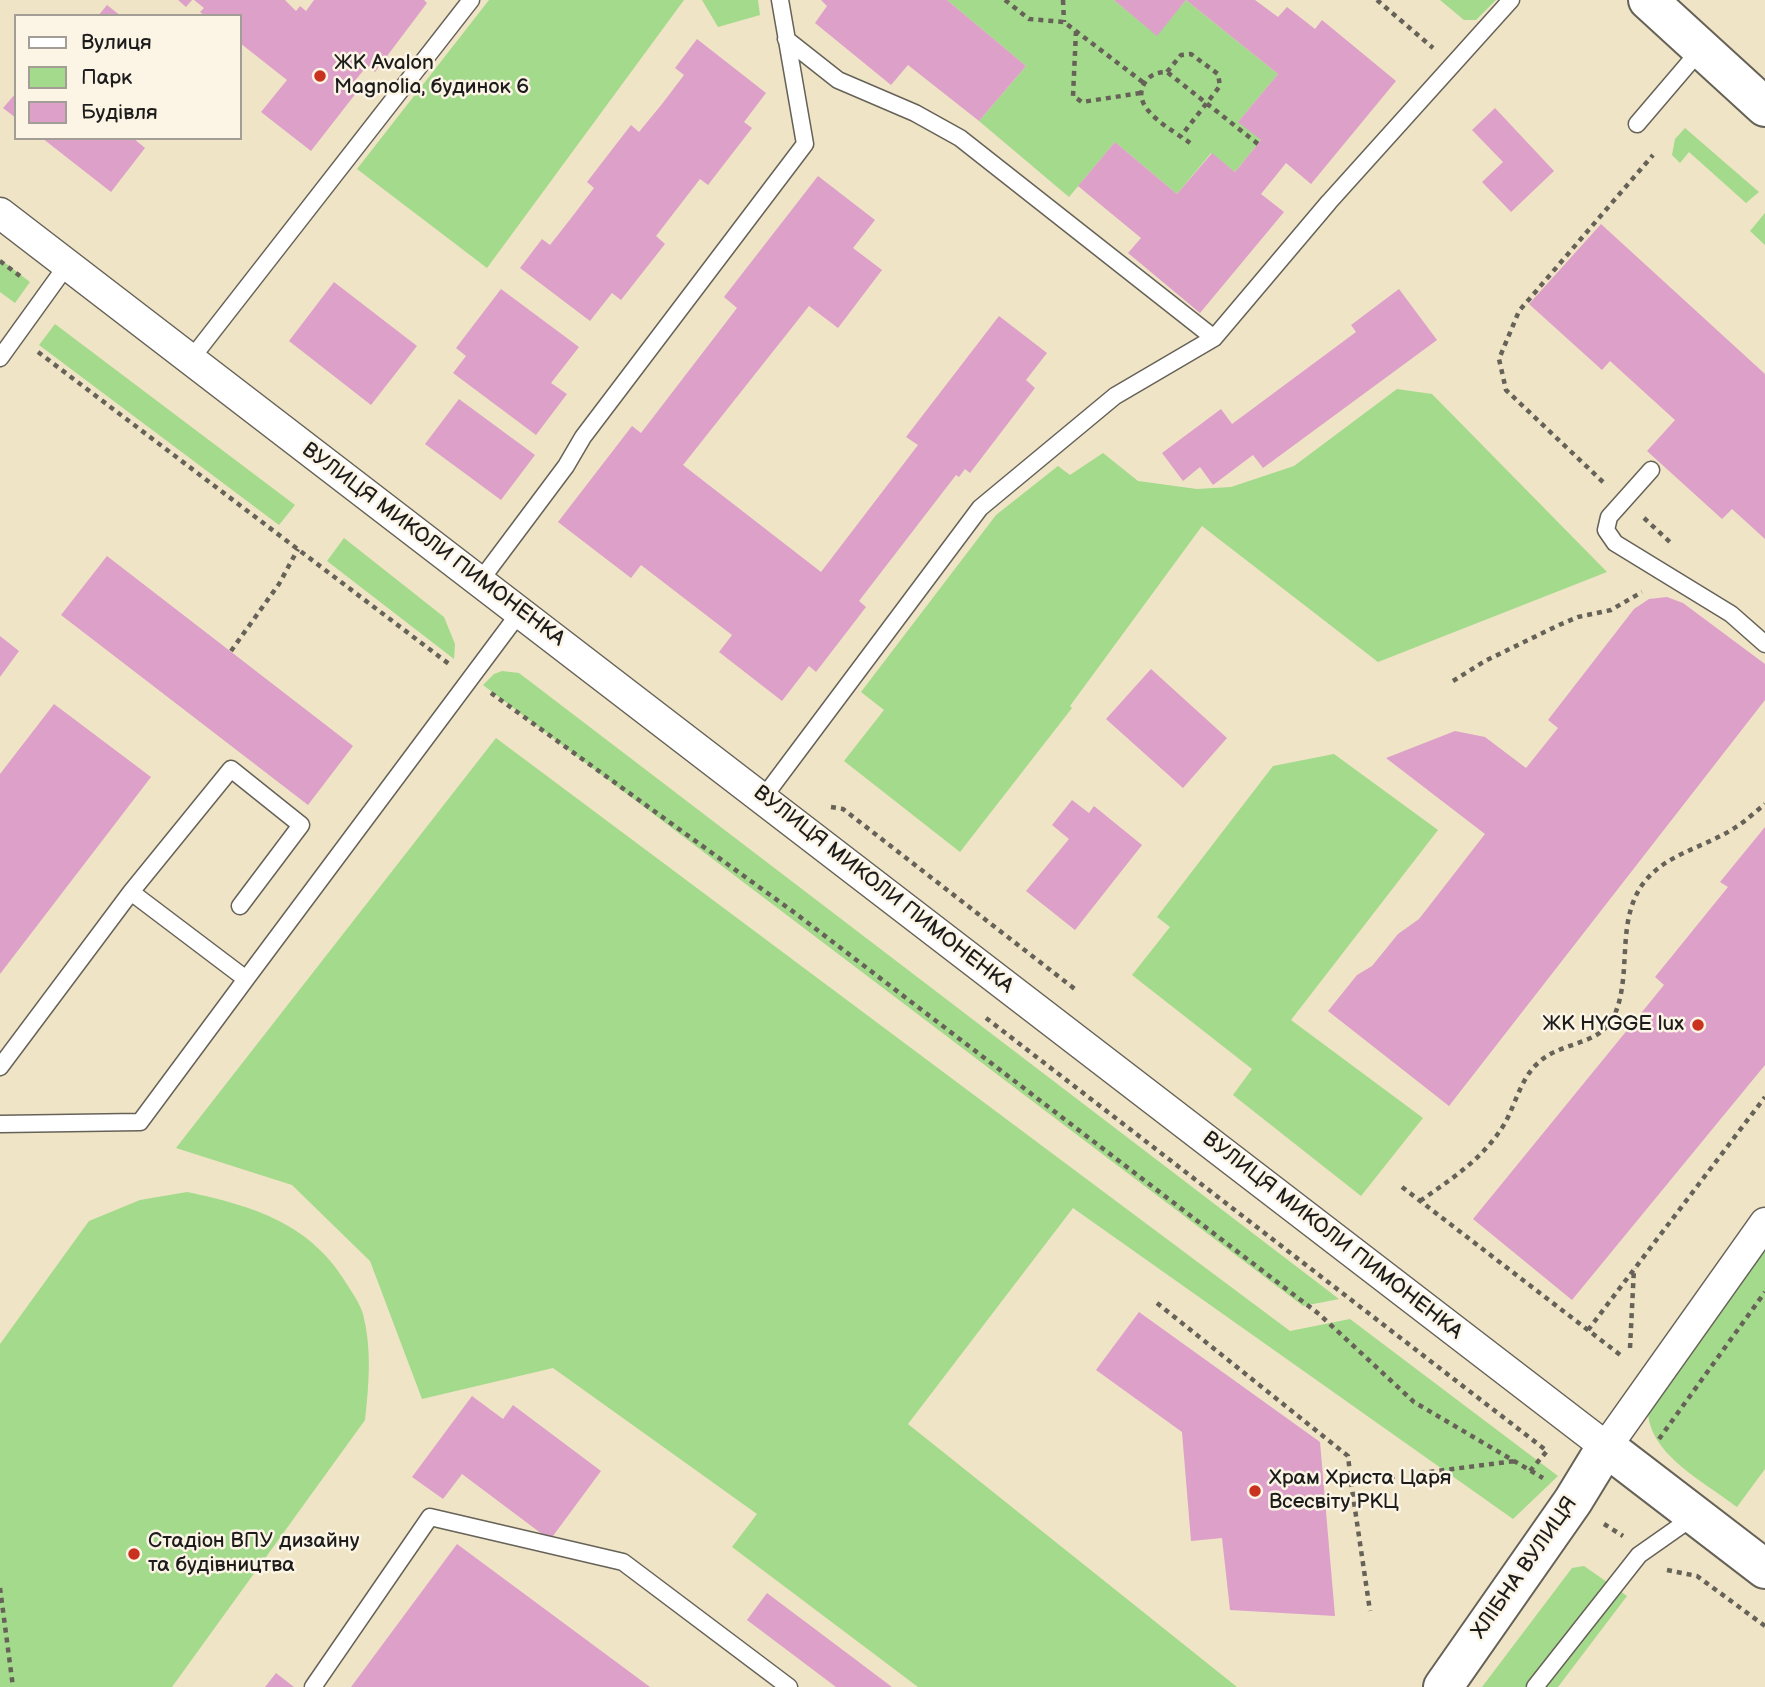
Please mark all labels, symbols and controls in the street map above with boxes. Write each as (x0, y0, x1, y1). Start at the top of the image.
legend (14, 14, 242, 140)
text: Вулиця (81, 30, 152, 55)
place label: ЖК Avalon Magnolia, будинок 6 (334, 51, 529, 101)
text: Парк (81, 65, 132, 90)
marker: ЖК Avalon Magnolia, будинок 6 (312, 68, 328, 84)
text: Будівля (81, 100, 158, 125)
street label: ВУЛИЦЯ МИКОЛИ ПИМОНЕНКА (296, 438, 570, 652)
street label: ВУЛИЦЯ МИКОЛИ ПИМОНЕНКА (748, 781, 1018, 999)
place label: ЖК HYGGE lux (1543, 1012, 1684, 1038)
marker: ЖК HYGGE lux (1690, 1017, 1706, 1033)
street label: ВУЛИЦЯ МИКОЛИ ПИМОНЕНКА (1197, 1127, 1467, 1345)
place label: Храм Христа Царя Всесвіту РКЦ (1269, 1466, 1451, 1516)
marker: Храм Христа Царя Всесвіту РКЦ (1247, 1483, 1263, 1499)
street label: ХЛІБНА ВУЛИЦЯ (1467, 1492, 1583, 1644)
place label: Стадіон ВПУ дизайну та будівництва (148, 1529, 359, 1579)
marker: Стадіон ВПУ дизайну та будівництва (126, 1546, 142, 1562)

